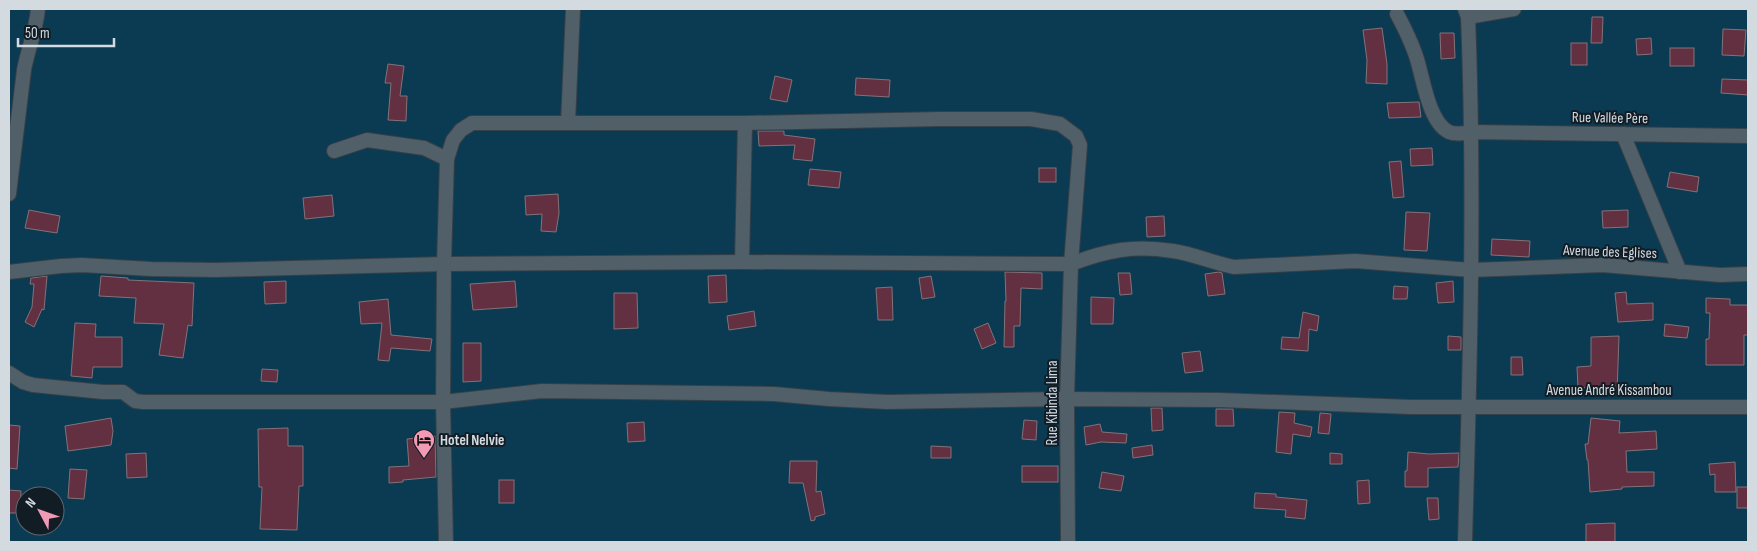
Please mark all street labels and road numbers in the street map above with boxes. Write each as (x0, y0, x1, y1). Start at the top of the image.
street label: Rue Vallée Père (1572, 108, 1648, 128)
street label: Avenue des Eglises (1562, 241, 1657, 263)
street label: Rue Kibinda Lima (1043, 360, 1062, 445)
street label: Avenue André Kissambou (1545, 381, 1672, 400)

